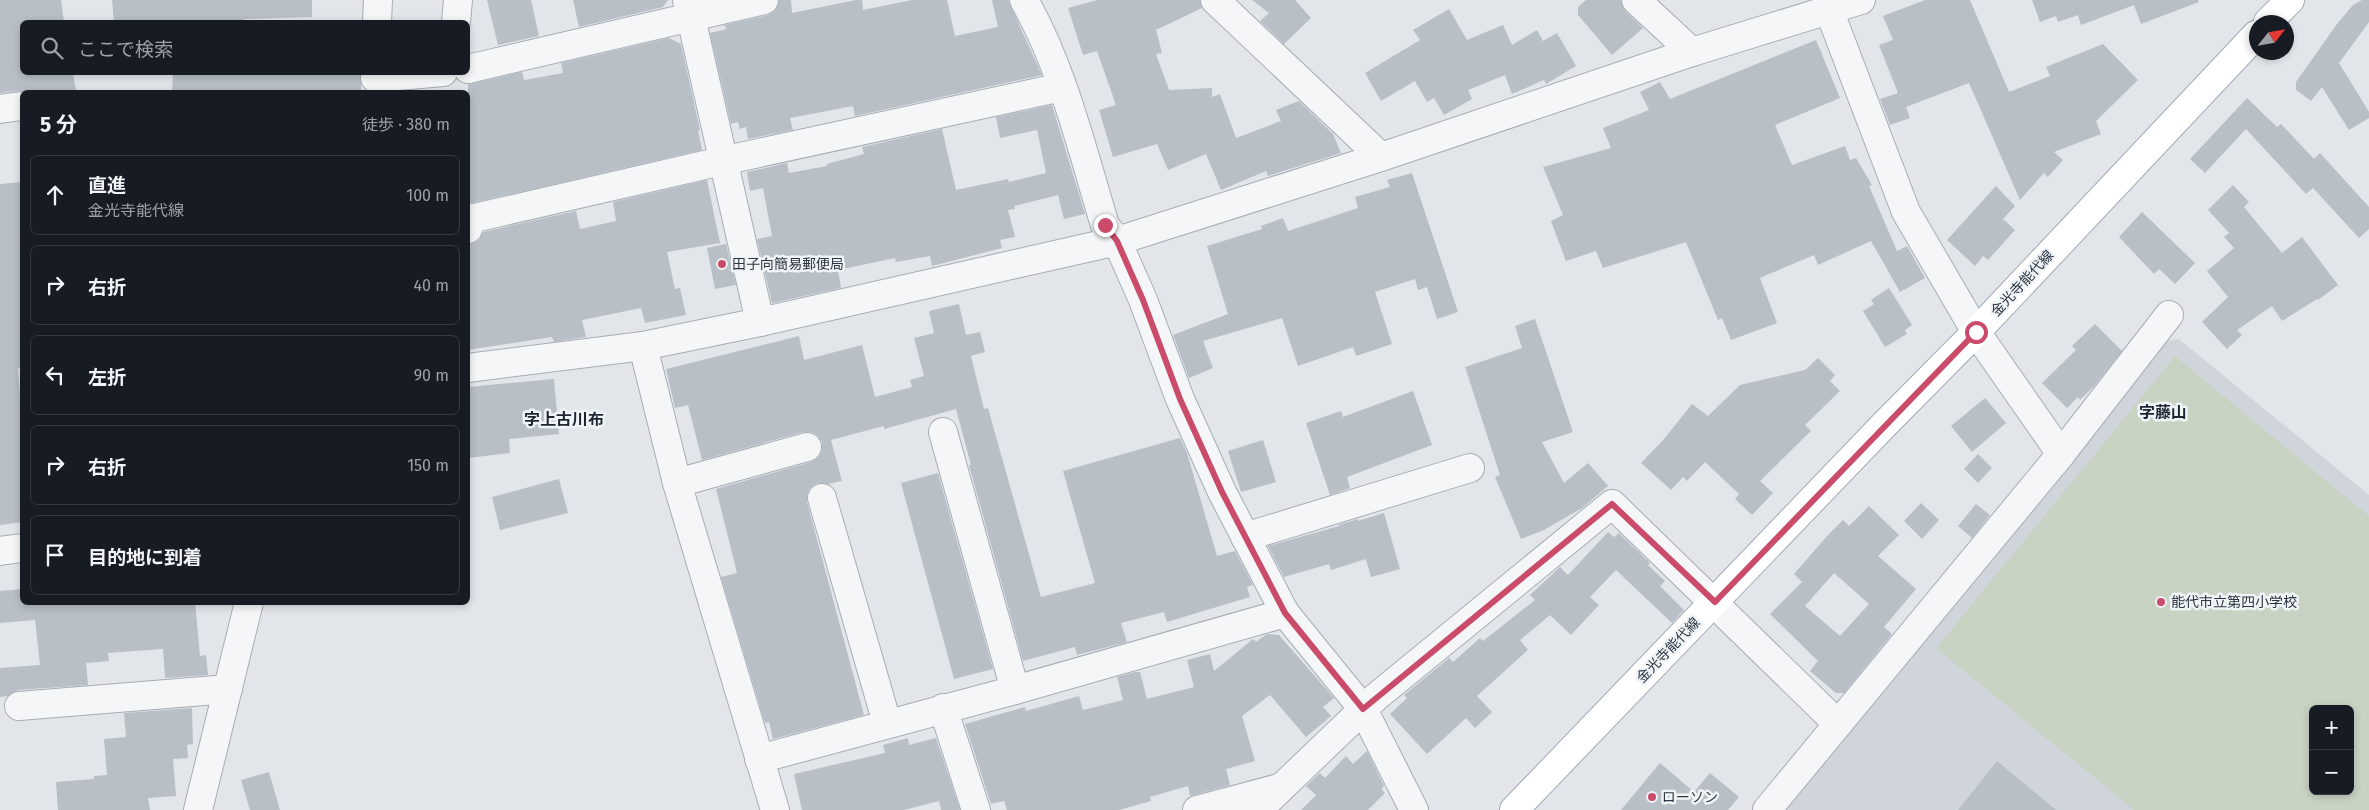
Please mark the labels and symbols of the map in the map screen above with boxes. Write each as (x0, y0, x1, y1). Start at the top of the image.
north arrow (2249, 15, 2294, 60)
route end (1094, 214, 1117, 237)
street label: 金光寺能代線 (1988, 247, 2057, 320)
place label: 田子向簡易郵便局 (732, 256, 844, 273)
marker: 田子向簡易郵便局 (716, 258, 728, 270)
route start (1965, 321, 1988, 344)
district label: 字藤山 (2139, 403, 2187, 422)
district label: 字上古川布 (524, 410, 604, 429)
place label: 能代市立第四小学校 (2171, 594, 2297, 611)
marker: 能代市立第四小学校 (2155, 596, 2167, 608)
street label: 金光寺能代線 (1633, 614, 1704, 686)
place label: ローソン (1662, 789, 1718, 806)
marker: ローソン (1646, 791, 1658, 803)

